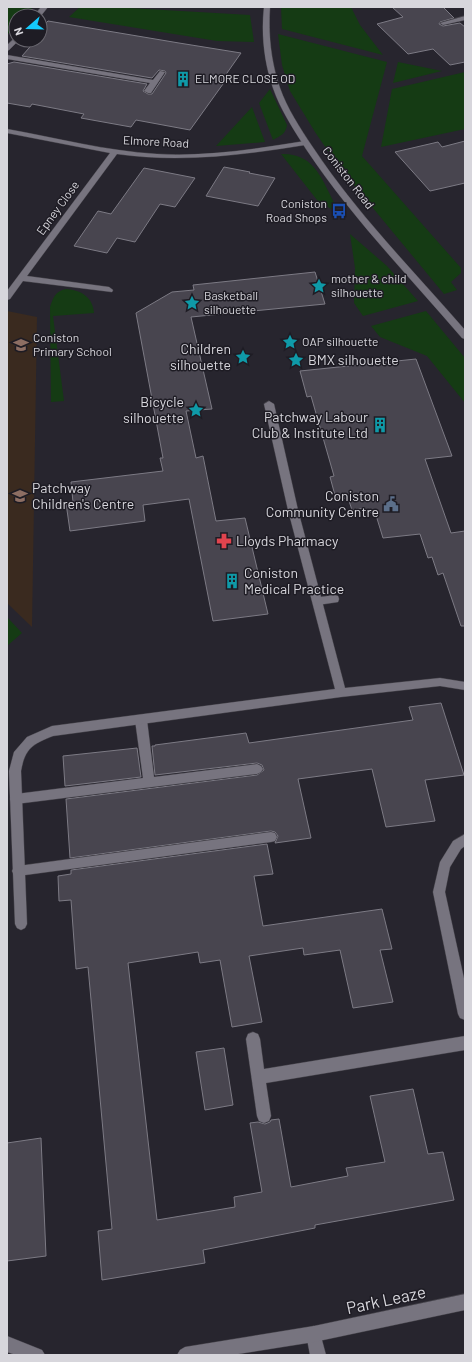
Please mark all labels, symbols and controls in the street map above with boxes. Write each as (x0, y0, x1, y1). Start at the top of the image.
north arrow (8, 8, 48, 48)
text: N (11, 26, 25, 37)
building icon: ELMORE CLOSE OD (174, 70, 192, 88)
place label: ELMORE CLOSE OD (195, 71, 295, 85)
street label: Elmore Road (123, 132, 189, 150)
street label: Coniston Road (320, 143, 377, 211)
street label: Epney Close (33, 178, 81, 237)
place label: Coniston Road Shops (266, 196, 327, 224)
bus stop icon: Coniston Road Shops (330, 202, 348, 220)
place label: mother & child silhouette (331, 271, 407, 299)
place icon: mother & child silhouette (310, 277, 328, 295)
place label: Basketball silhouette (204, 288, 258, 316)
place icon: Basketball silhouette (183, 294, 201, 312)
place label: Coniston Primary School (33, 330, 112, 358)
place icon: OAP silhouette (281, 333, 299, 351)
place label: OAP silhouette (302, 334, 378, 348)
school or university icon: Coniston Primary School (12, 336, 30, 354)
place label: Children silhouette (170, 340, 231, 373)
place icon: Children silhouette (234, 348, 252, 366)
place icon: BMX silhouette (287, 351, 305, 369)
place label: BMX silhouette (308, 351, 399, 368)
place label: Bicycle silhouette (123, 393, 184, 426)
place icon: Bicycle silhouette (187, 401, 205, 419)
place label: Patchway Labour Club & Institute Ltd (252, 408, 368, 441)
building icon: Patchway Labour Club & Institute Ltd (371, 416, 389, 434)
place label: Patchway Children's Centre (32, 479, 134, 512)
school or university icon: Patchway Children's Centre (11, 487, 29, 505)
place label: Coniston Community Centre (266, 487, 379, 520)
public building icon: Coniston Community Centre (382, 495, 400, 513)
pharmacy icon: Lloyds Pharmacy (215, 532, 233, 550)
place label: Lloyds Pharmacy (236, 532, 339, 549)
place label: Coniston Medical Practice (244, 564, 344, 597)
building icon: Coniston Medical Practice (223, 572, 241, 590)
street label: Park Leaze (344, 1281, 427, 1317)

